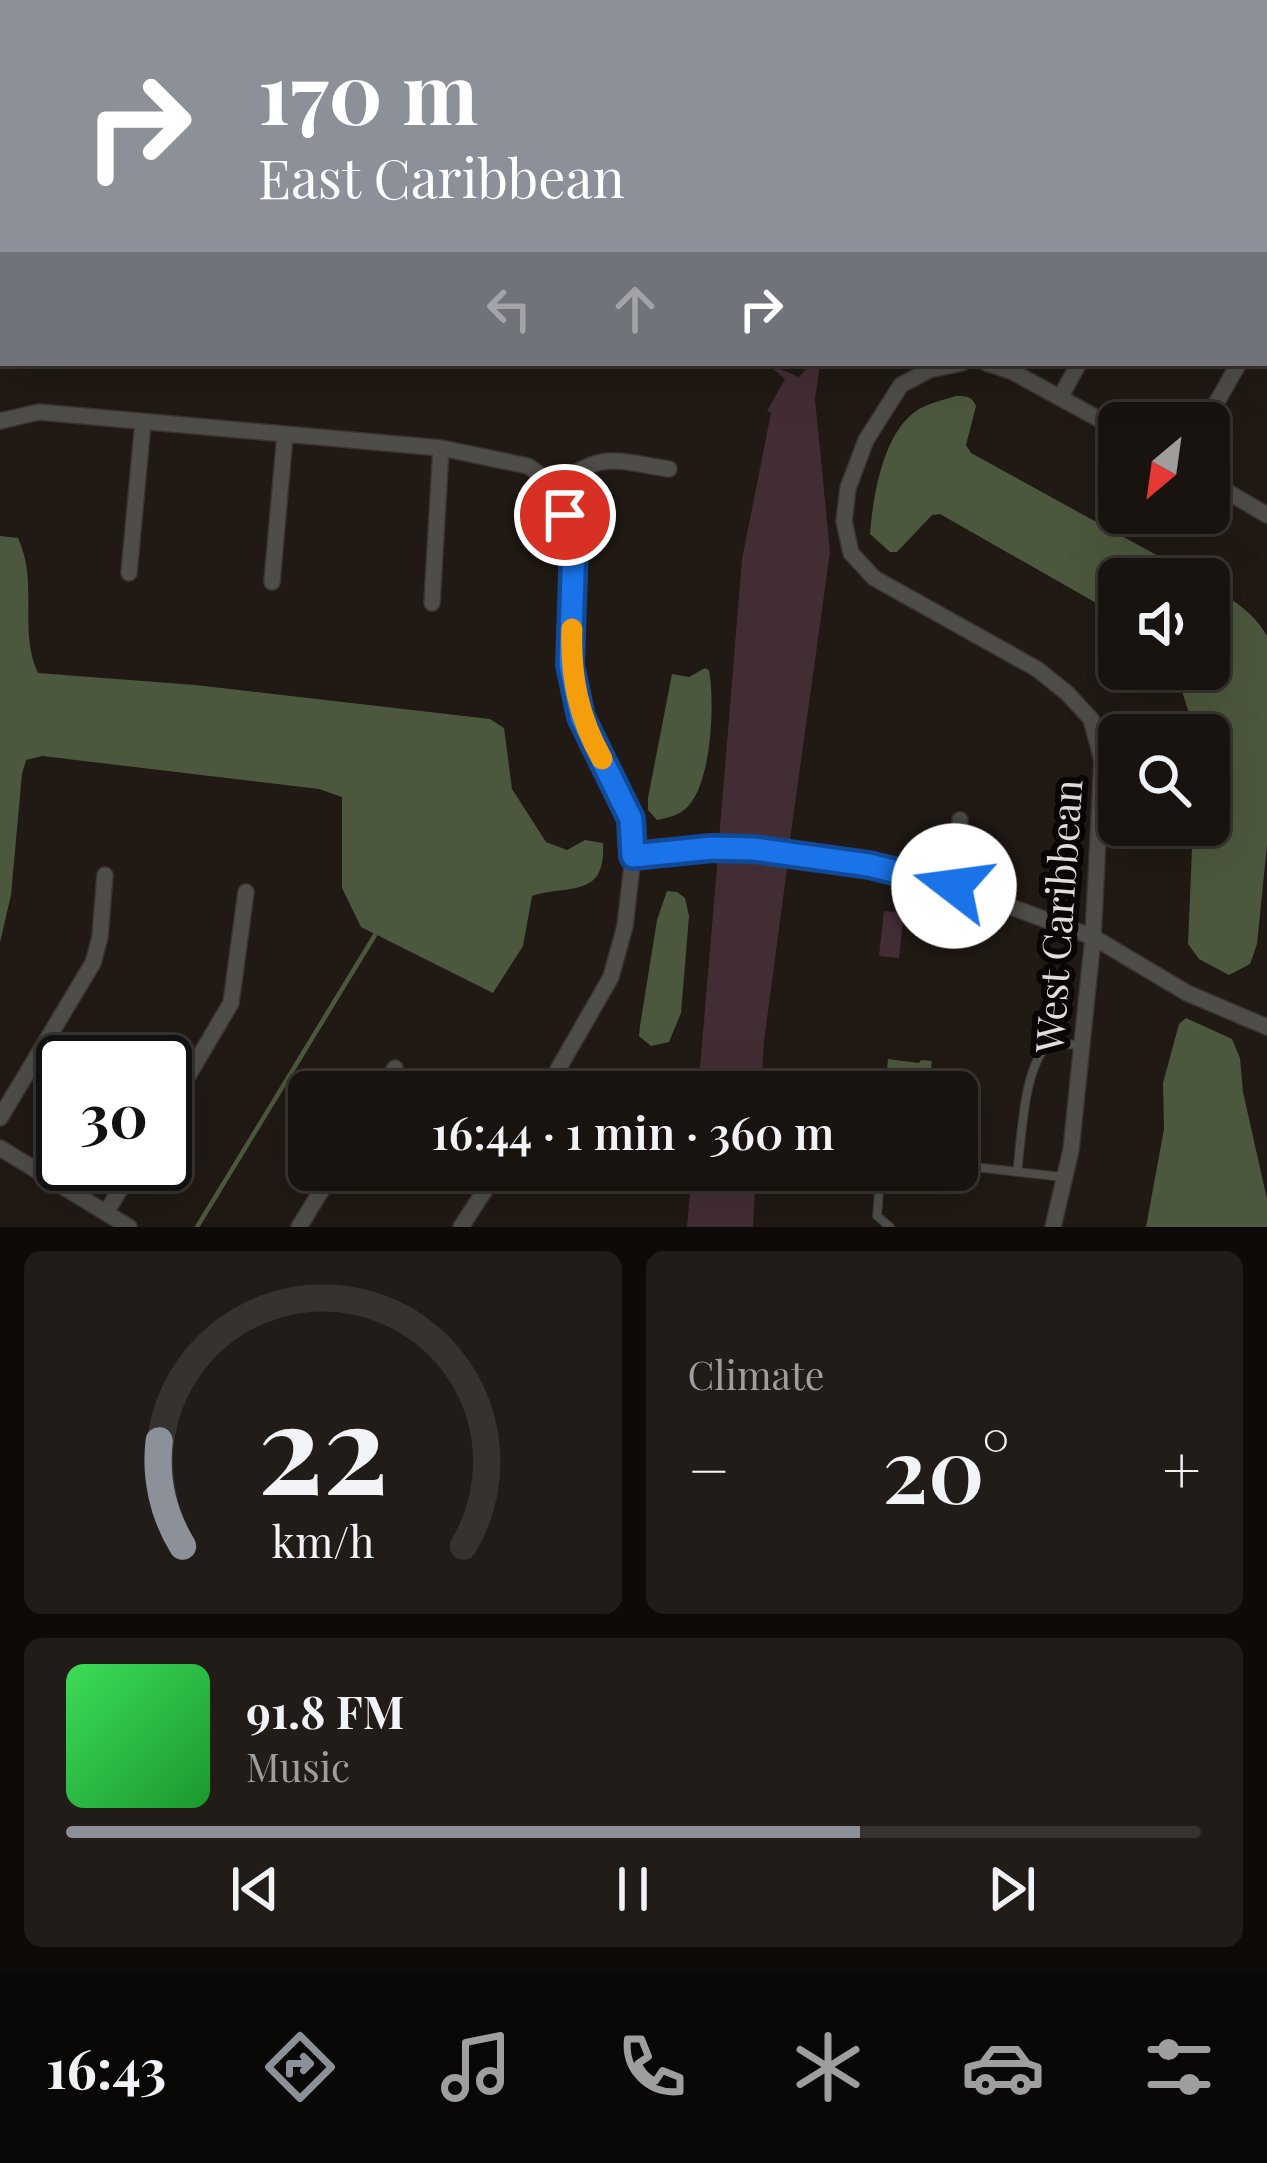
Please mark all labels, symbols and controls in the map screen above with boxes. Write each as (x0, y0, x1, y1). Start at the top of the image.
text: 170 m (258, 34, 478, 146)
icon: right (60, 48, 216, 204)
text: East Caribbean (258, 141, 625, 213)
icon: left (476, 276, 542, 342)
icon: ahead (602, 276, 668, 342)
icon: right (728, 276, 794, 342)
north arrow (1098, 402, 1230, 534)
map controls (1098, 402, 1230, 846)
pin (514, 464, 616, 566)
icon: arrive (532, 482, 598, 548)
button: sound (1098, 558, 1230, 690)
button: search (1098, 714, 1230, 846)
street label: West Caribbean (1021, 778, 1092, 1055)
position arrow (891, 823, 1017, 949)
speed limit sign: 30 (36, 1035, 192, 1191)
text: 16:44 · 1 min · 360 m (432, 1101, 834, 1161)
text: Climate (688, 1348, 825, 1400)
text: 22 (257, 1360, 388, 1526)
text: 20° (882, 1407, 1010, 1527)
text: − (688, 1424, 730, 1512)
text: + (1162, 1424, 1201, 1512)
text: km/h (271, 1511, 374, 1568)
text: 91.8 FM (246, 1680, 404, 1740)
text: Music (246, 1740, 350, 1792)
icon: previous (222, 1856, 288, 1922)
icon: pause (600, 1856, 666, 1922)
icon: next (979, 1856, 1045, 1922)
icon: directions (258, 2025, 342, 2109)
icon: music (434, 2025, 518, 2109)
icon: phone (610, 2025, 694, 2109)
icon: climate (786, 2025, 870, 2109)
icon: car (961, 2025, 1045, 2109)
icon: filters (1137, 2025, 1221, 2109)
text: 16:43 (46, 2031, 166, 2103)

